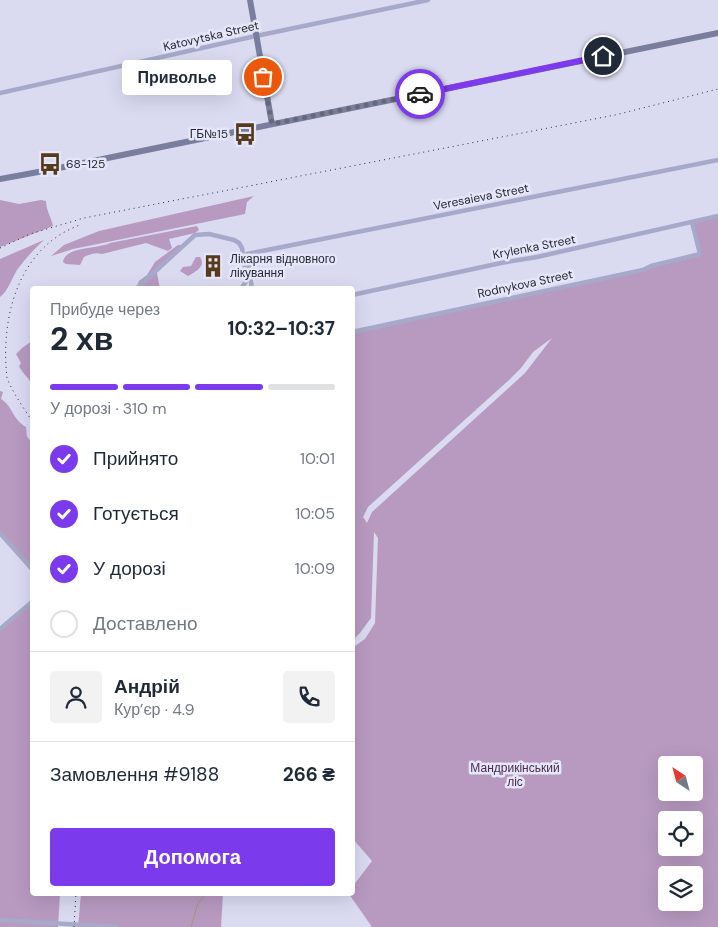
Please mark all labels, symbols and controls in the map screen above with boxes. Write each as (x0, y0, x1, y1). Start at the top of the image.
street label: Katovytska Street (161, 17, 261, 55)
pin (582, 35, 624, 77)
icon: home (589, 42, 617, 70)
pin (242, 56, 284, 98)
callout: Приволье (123, 60, 233, 94)
icon: bag (249, 63, 277, 91)
text: Приволье (137, 67, 217, 88)
courier (395, 69, 445, 119)
icon: car (406, 80, 434, 108)
bus stop icon: ГБ№15 (232, 121, 258, 147)
place label: ГБ№15 (190, 126, 228, 142)
bus stop icon: 68-125 (37, 151, 63, 177)
place label: 68-125 (66, 156, 105, 172)
street label: Veresaieva Street (432, 180, 530, 214)
street label: Krylenka Street (491, 231, 577, 263)
place label: Лікарня відновного лікування (230, 251, 336, 281)
building icon: Лікарня відновного лікування (200, 253, 226, 279)
street label: Rodnykova Street (476, 266, 574, 302)
text: Прибуде через (50, 299, 160, 320)
text: 10:32–10:37 (228, 316, 335, 341)
text: 2 хв (50, 318, 113, 360)
text: У дорозі · 310 m (50, 398, 166, 419)
icon: check (50, 445, 78, 473)
text: Прийнято (93, 446, 178, 471)
text: 10:01 (300, 448, 335, 469)
icon: check (50, 500, 78, 528)
text: Готується (93, 501, 179, 526)
text: 10:05 (295, 503, 335, 524)
icon: check (50, 555, 78, 583)
text: У дорозі (93, 556, 166, 581)
text: 10:09 (295, 558, 335, 579)
text: Доставлено (93, 611, 198, 636)
button: person (50, 671, 102, 723)
button: phone (283, 671, 335, 723)
text: Андрій (114, 674, 180, 699)
text: Кур’єр · 4.9 (114, 699, 195, 720)
north arrow (658, 756, 702, 801)
map controls (658, 756, 703, 911)
park label: Мандрикінський ліс (470, 760, 560, 790)
text: Замовлення #9188 (50, 762, 219, 787)
text: 266 ₴ (283, 762, 335, 787)
button: locate (658, 811, 703, 856)
button: Допомога (50, 828, 335, 886)
button: layers (658, 866, 703, 911)

